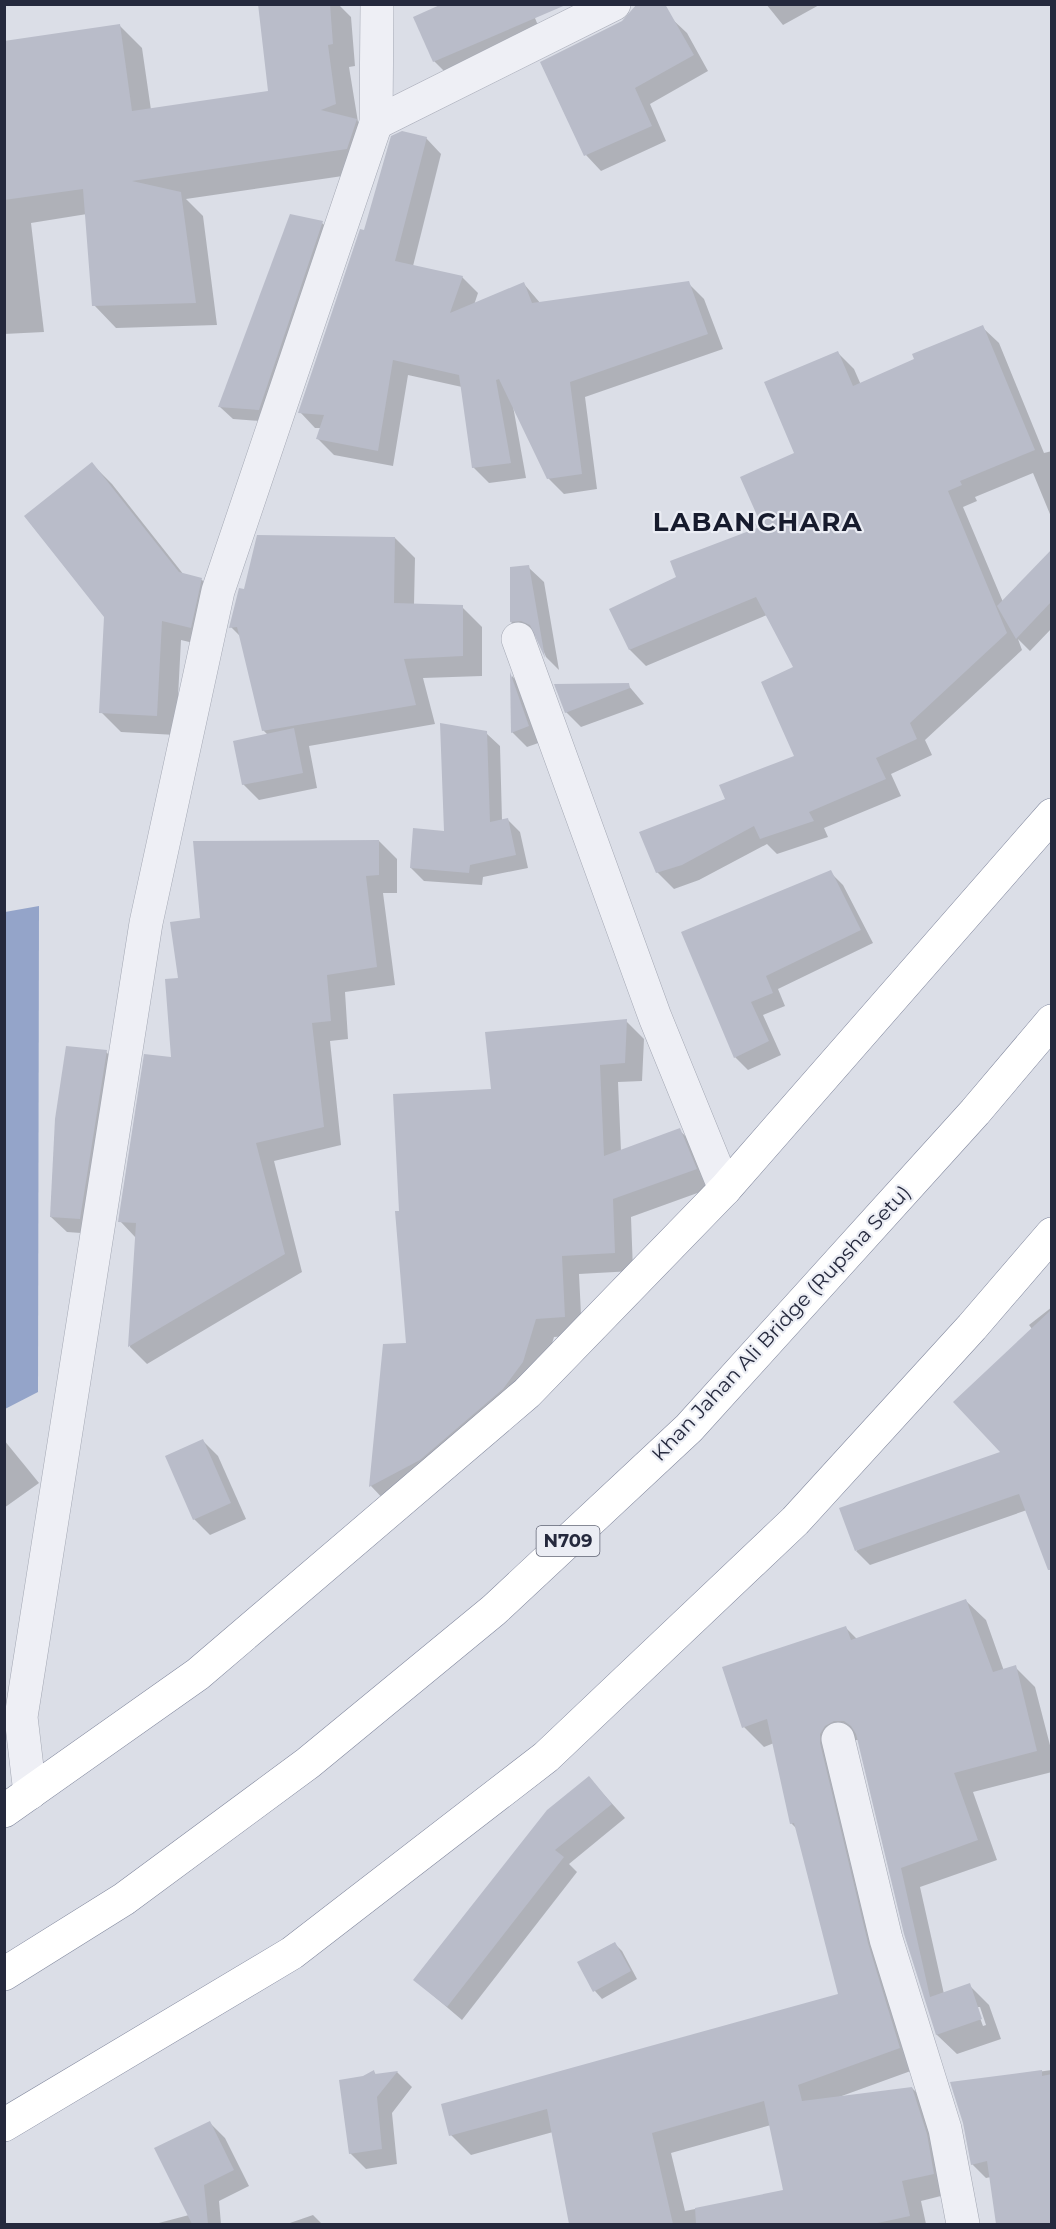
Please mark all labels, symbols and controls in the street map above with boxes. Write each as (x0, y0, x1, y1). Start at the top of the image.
district label: LABANCHARA (653, 506, 863, 538)
street label: Khan Jahan Ali Bridge (Rupsha Setu) (647, 1180, 915, 1466)
road number: N709 (536, 1526, 600, 1556)

